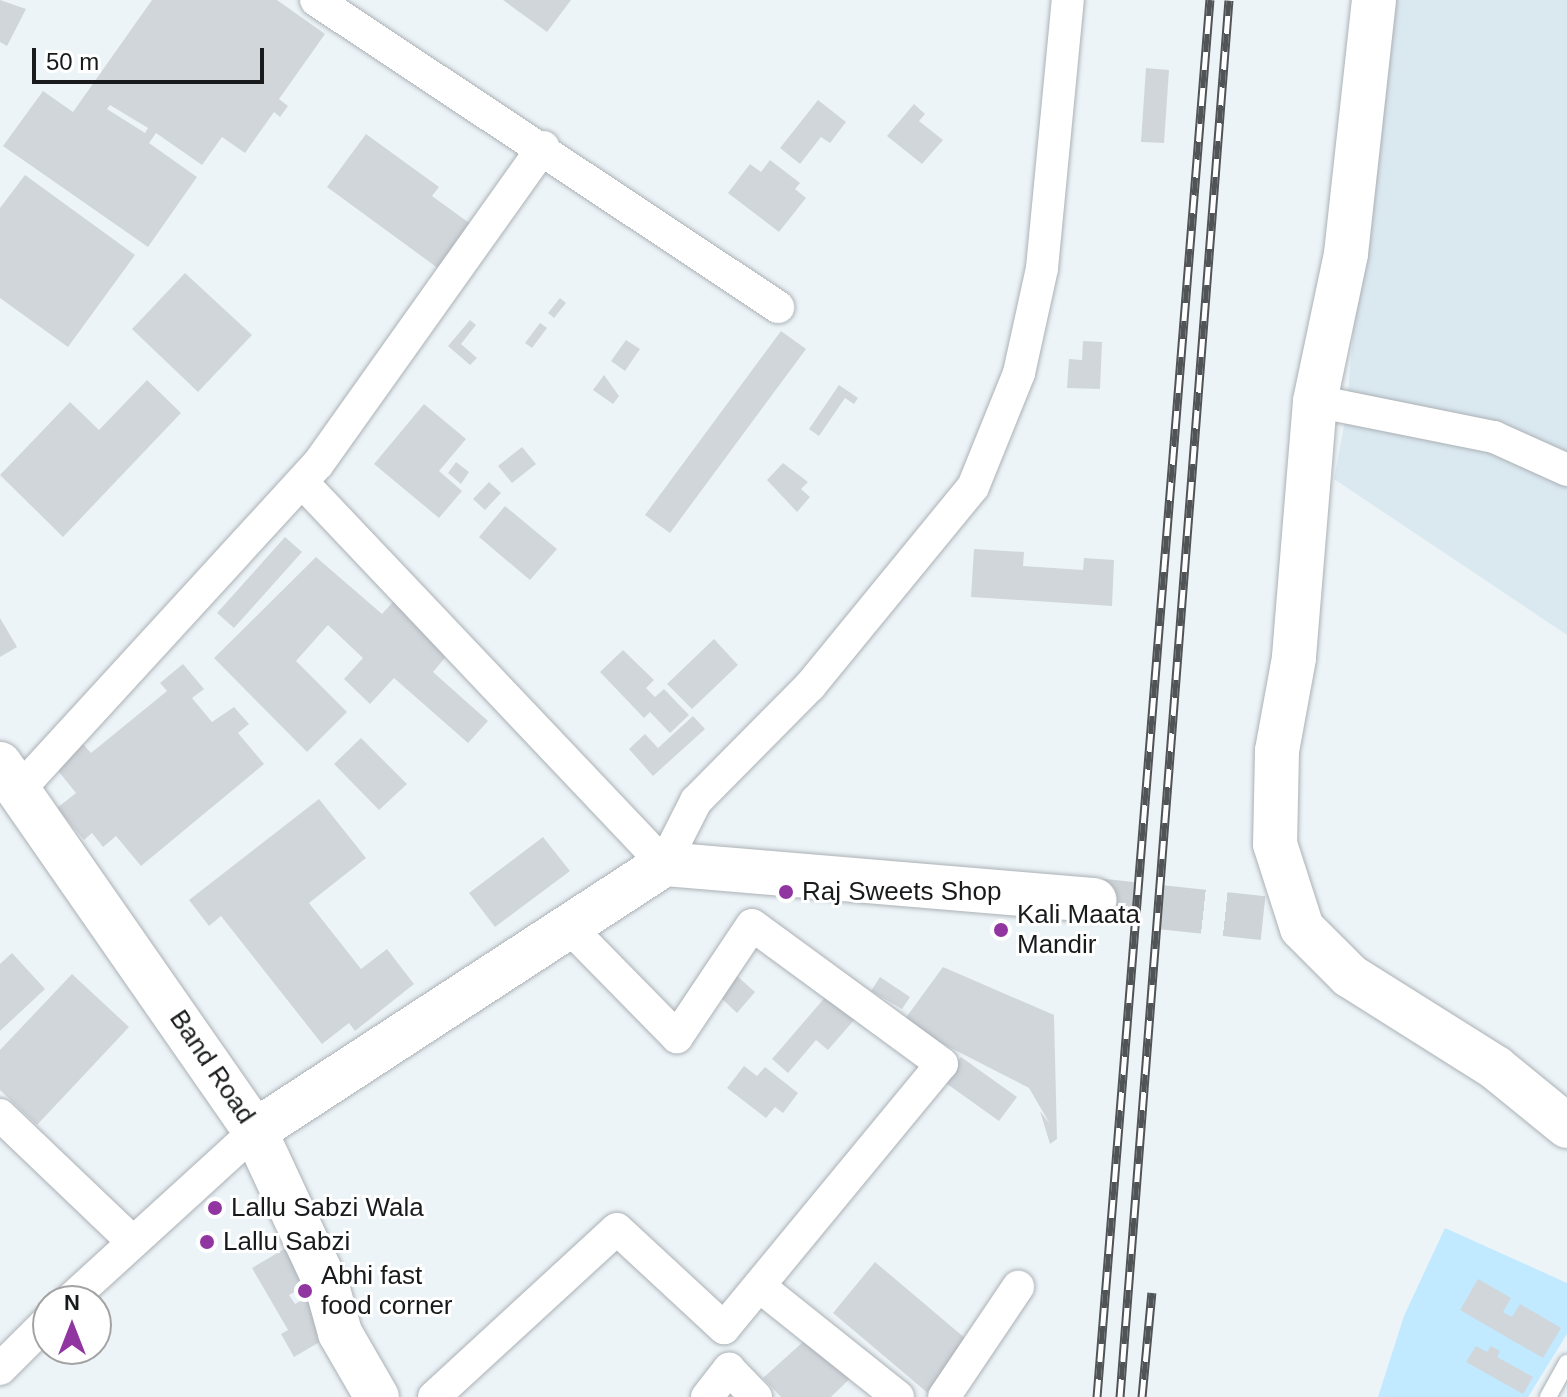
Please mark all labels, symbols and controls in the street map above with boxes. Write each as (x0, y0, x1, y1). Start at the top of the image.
scale bar (36, 32, 268, 82)
text: 50 m (46, 48, 99, 75)
place label: Raj Sweets Shop (802, 876, 1001, 908)
marker: Raj Sweets Shop (777, 883, 795, 901)
place label: Kali Maata Mandir (1017, 899, 1140, 960)
marker: Kali Maata Mandir (992, 921, 1010, 939)
street label: Band Road (163, 1004, 261, 1130)
place label: Lallu Sabzi Wala (231, 1192, 424, 1224)
marker: Lallu Sabzi Wala (206, 1199, 224, 1217)
place label: Lallu Sabzi (223, 1226, 350, 1258)
marker: Lallu Sabzi (198, 1233, 216, 1251)
place label: Abhi fast food corner (321, 1260, 453, 1322)
marker: Abhi fast food corner (296, 1282, 314, 1300)
north arrow (32, 1285, 112, 1365)
text: N (64, 1290, 80, 1315)

